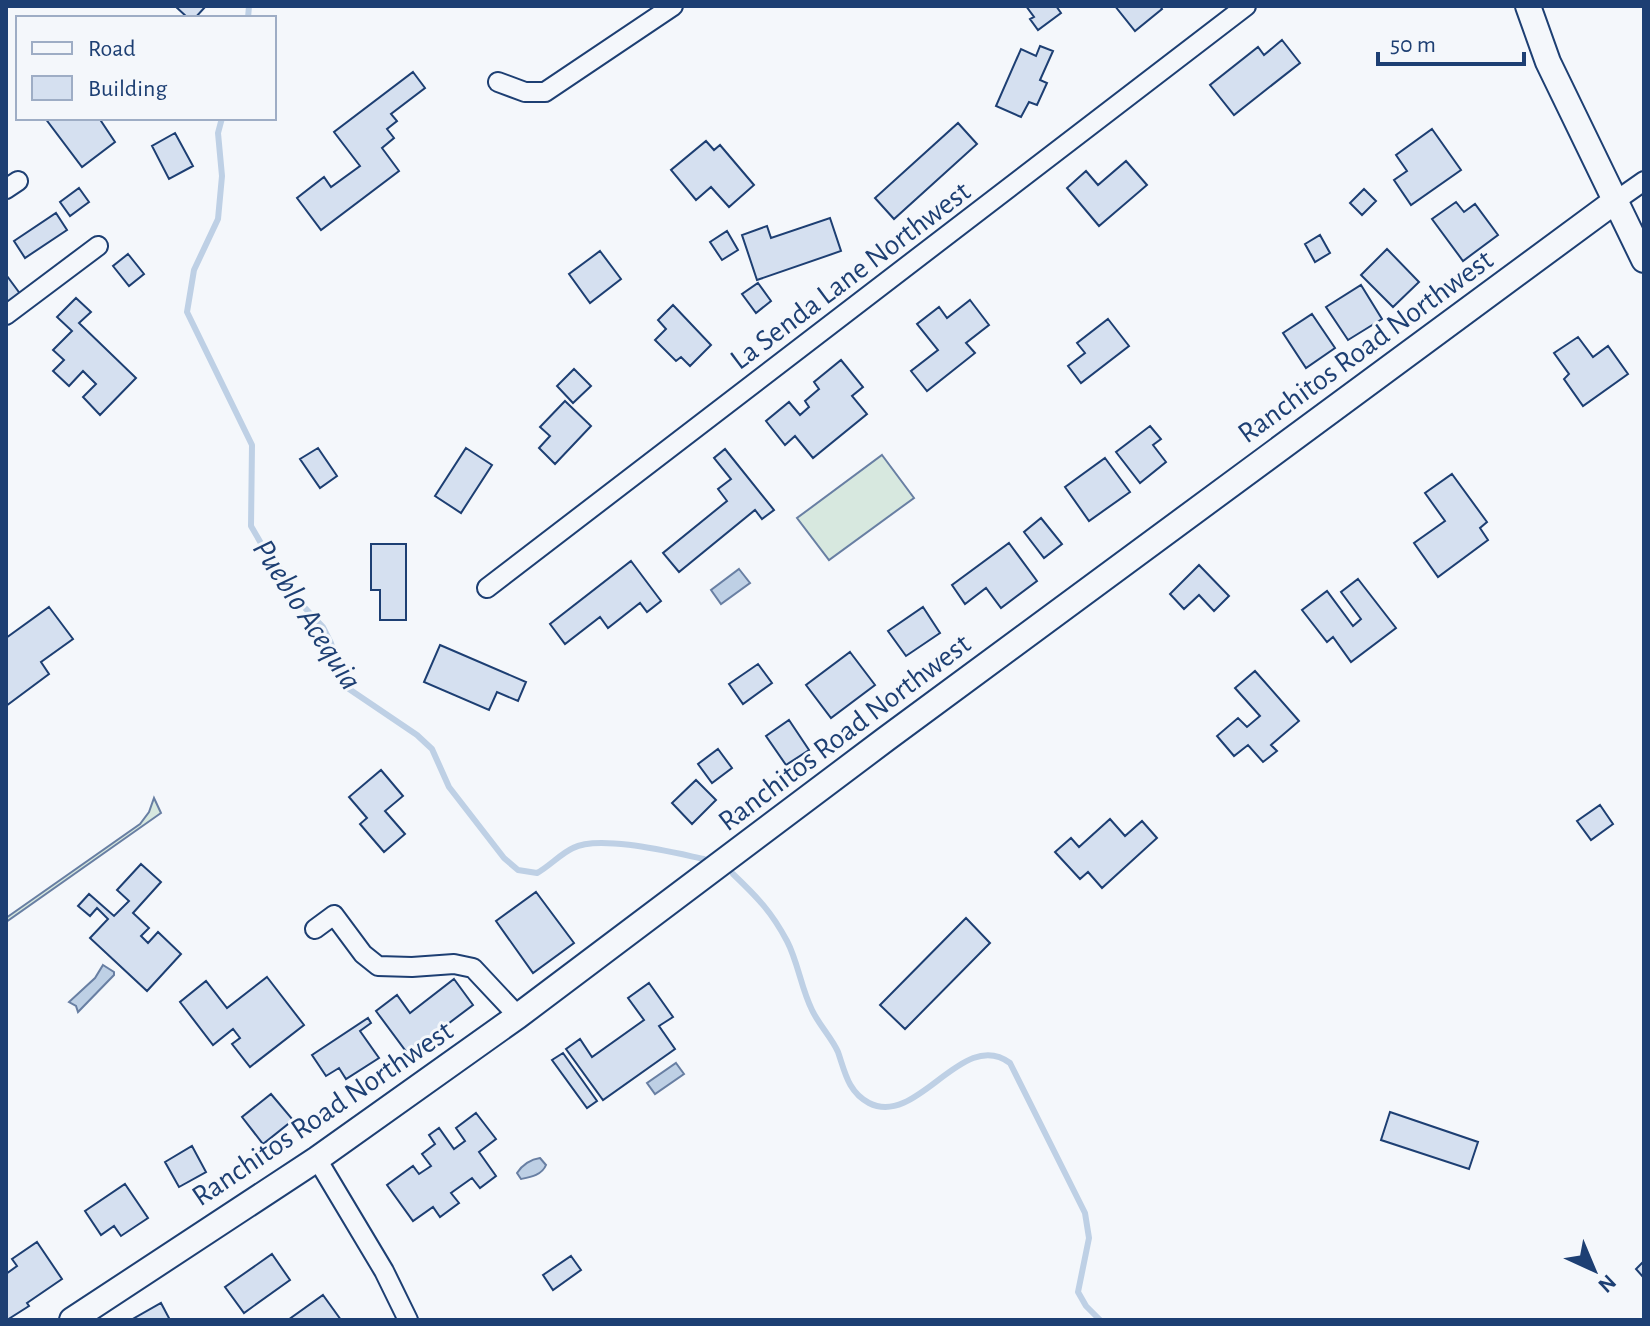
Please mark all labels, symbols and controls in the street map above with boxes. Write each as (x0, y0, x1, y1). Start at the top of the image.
legend (16, 16, 276, 120)
scale bar (1378, 16, 1524, 66)
text: 50 m (1390, 33, 1436, 57)
text: Road (88, 37, 136, 61)
text: Building (88, 77, 167, 101)
street label: La Senda Lane Northwest (725, 176, 976, 376)
street label: Ranchitos Road Northwest (1233, 244, 1499, 449)
water label: Pueblo Acequia (247, 534, 368, 696)
street label: Ranchitos Road Northwest (713, 628, 977, 837)
street label: Ranchitos Road Northwest (187, 1015, 459, 1212)
north arrow (1554, 1230, 1634, 1310)
text: N (1594, 1270, 1620, 1297)

